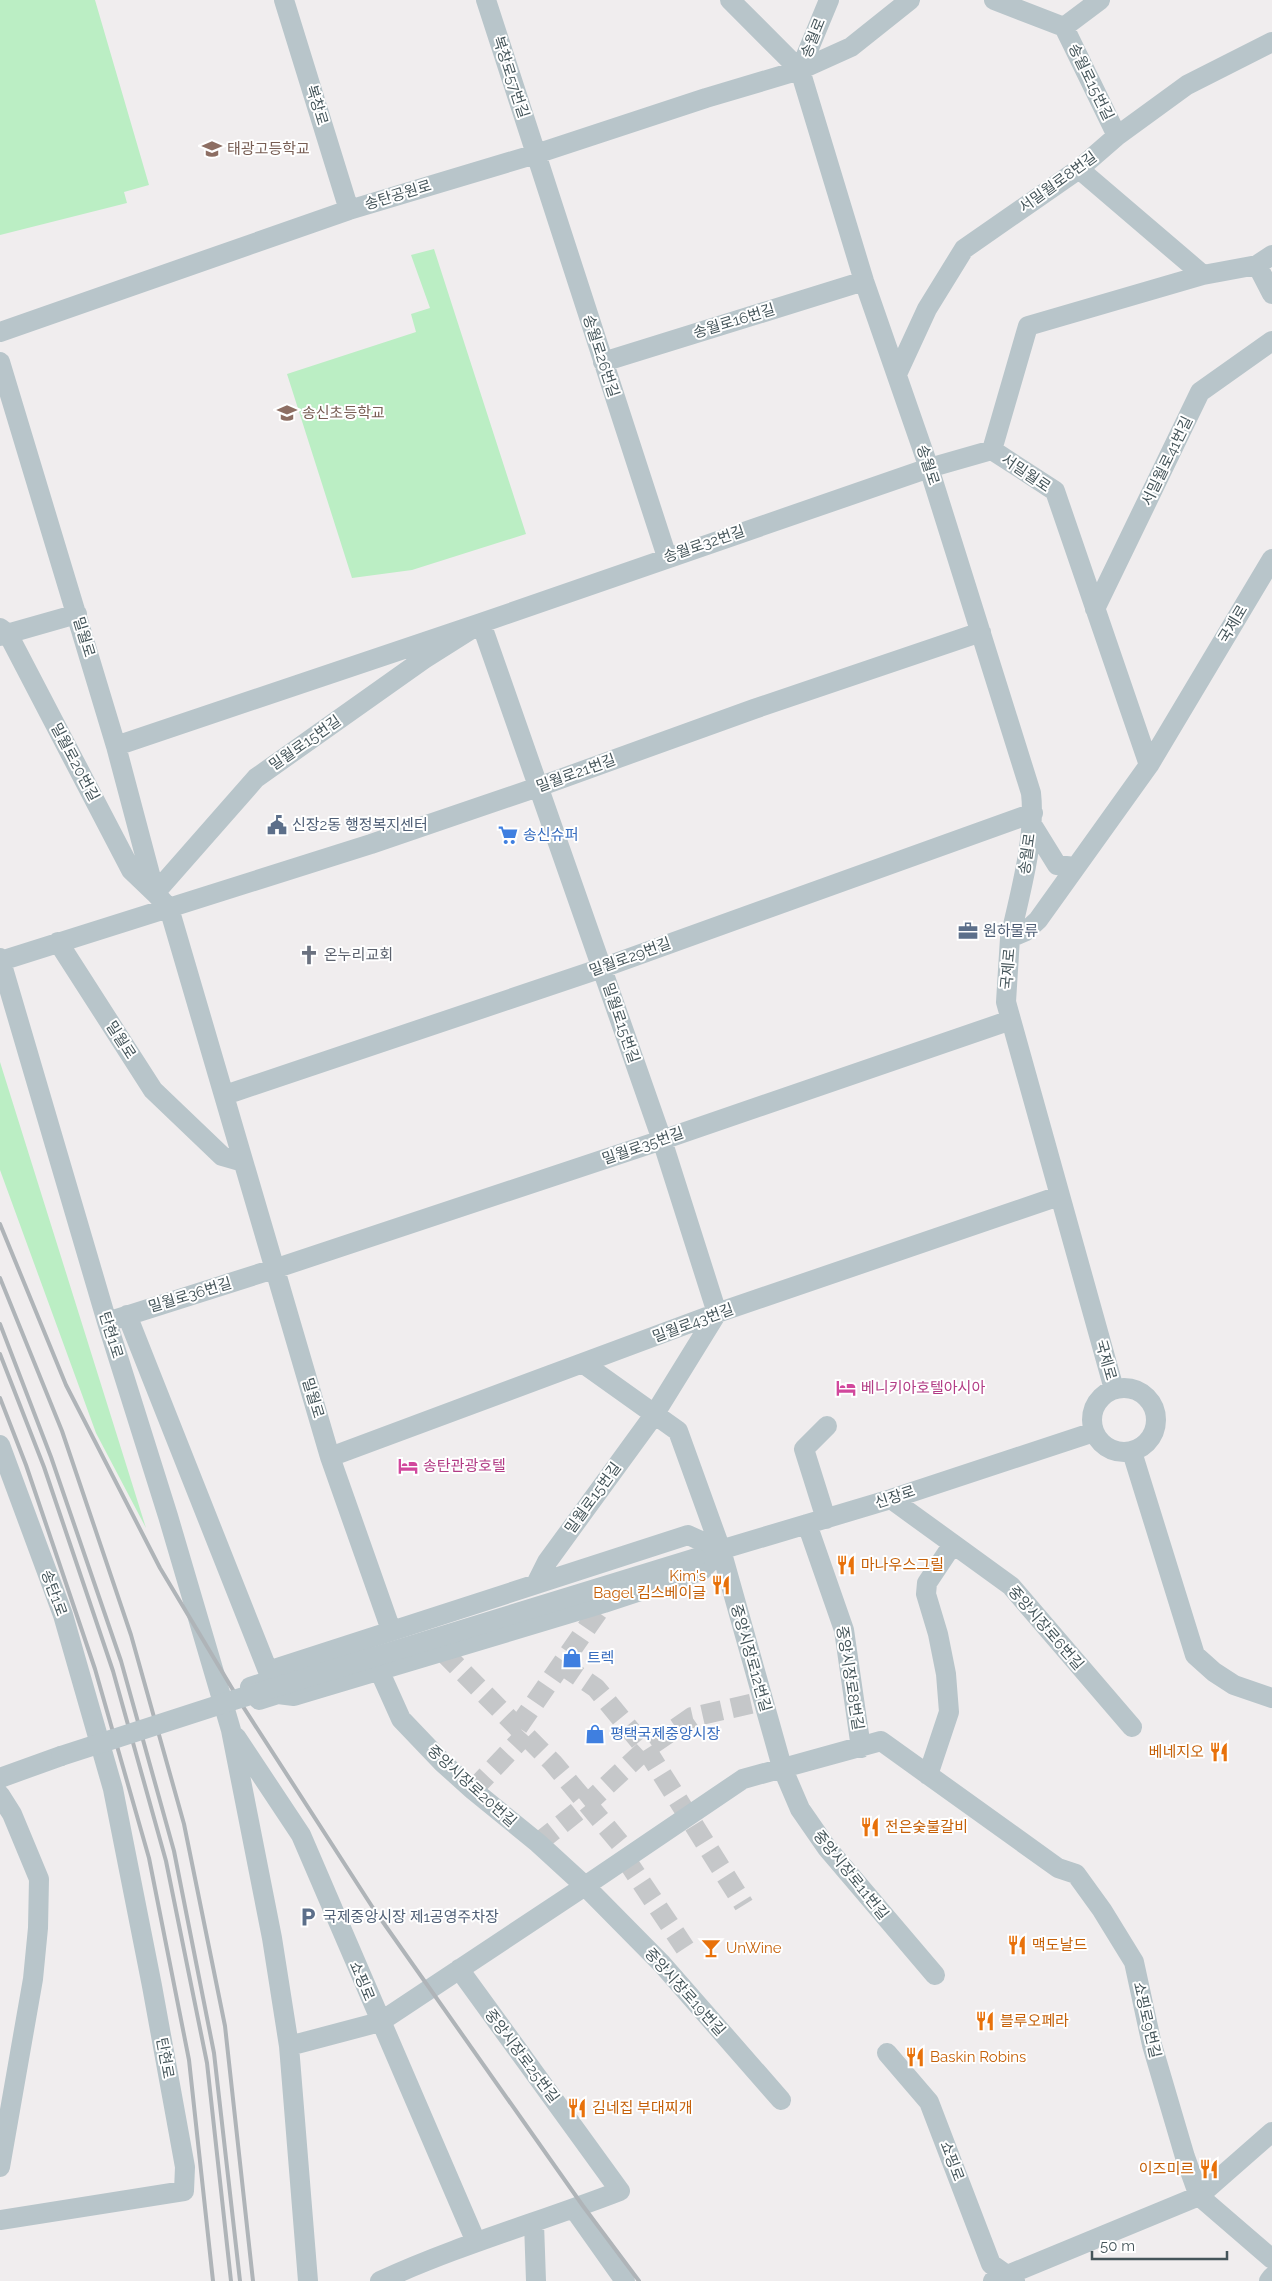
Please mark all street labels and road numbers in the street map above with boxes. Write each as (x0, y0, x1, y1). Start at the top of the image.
street label: 송월로 (797, 15, 829, 61)
street label: 복창로57번길 (489, 34, 533, 120)
street label: 송월로15번길 (1065, 40, 1117, 124)
street label: 복창로 (302, 83, 332, 127)
street label: 서밀월로8번길 (1016, 148, 1100, 216)
street label: 송탄공원로 (362, 176, 434, 214)
street label: 송월로16번길 (691, 300, 777, 342)
street label: 송월로26번길 (579, 312, 623, 400)
street label: 서밀월로41번길 (1138, 413, 1196, 509)
street label: 송월로 (913, 443, 943, 487)
street label: 서밀월로 (998, 450, 1054, 496)
street label: 송월로32번길 (661, 522, 747, 566)
street label: 국제로 (1215, 602, 1251, 646)
street label: 밀월로 (69, 615, 99, 659)
street label: 밀월로15번길 (266, 712, 344, 774)
street label: 밀월로20번길 (47, 720, 103, 804)
street label: 밀월로21번길 (534, 750, 618, 796)
street label: 송월로 (1015, 832, 1039, 876)
street label: 밀월로29번길 (587, 934, 673, 980)
street label: 국제로 (997, 948, 1019, 990)
street label: 밀월로15번길 (599, 981, 643, 1065)
street label: 밀월로 (102, 1018, 140, 1062)
street label: 밀월로35번길 (600, 1124, 686, 1168)
street label: 밀월로36번길 (146, 1274, 234, 1316)
street label: 밀월로43번길 (650, 1300, 736, 1346)
street label: 탄현1로 (95, 1309, 127, 1361)
street label: 국제로 (1092, 1338, 1120, 1382)
street label: 밀월로 (298, 1376, 328, 1420)
street label: 밀월로15번길 (561, 1459, 625, 1537)
street label: 신장로 (873, 1482, 917, 1512)
street label: 송탄1로 (37, 1567, 71, 1619)
street label: 중앙시장로6번길 (1005, 1582, 1087, 1674)
street label: 중앙시장로12번길 (727, 1602, 775, 1714)
street label: 중앙시장로8번길 (833, 1624, 867, 1732)
street label: 중앙시장로20번길 (424, 1741, 520, 1831)
street label: 중앙시장로11번길 (810, 1827, 892, 1923)
street label: 중앙시장로19번길 (641, 1944, 729, 2040)
street label: 쇼핑로 (346, 1958, 378, 2004)
street label: 쇼핑로9번길 (1129, 1980, 1165, 2060)
street label: 중앙시장로25번길 (481, 2006, 563, 2106)
street label: 탄현로 (153, 2036, 177, 2080)
street label: 쇼핑로 (936, 2138, 968, 2184)

